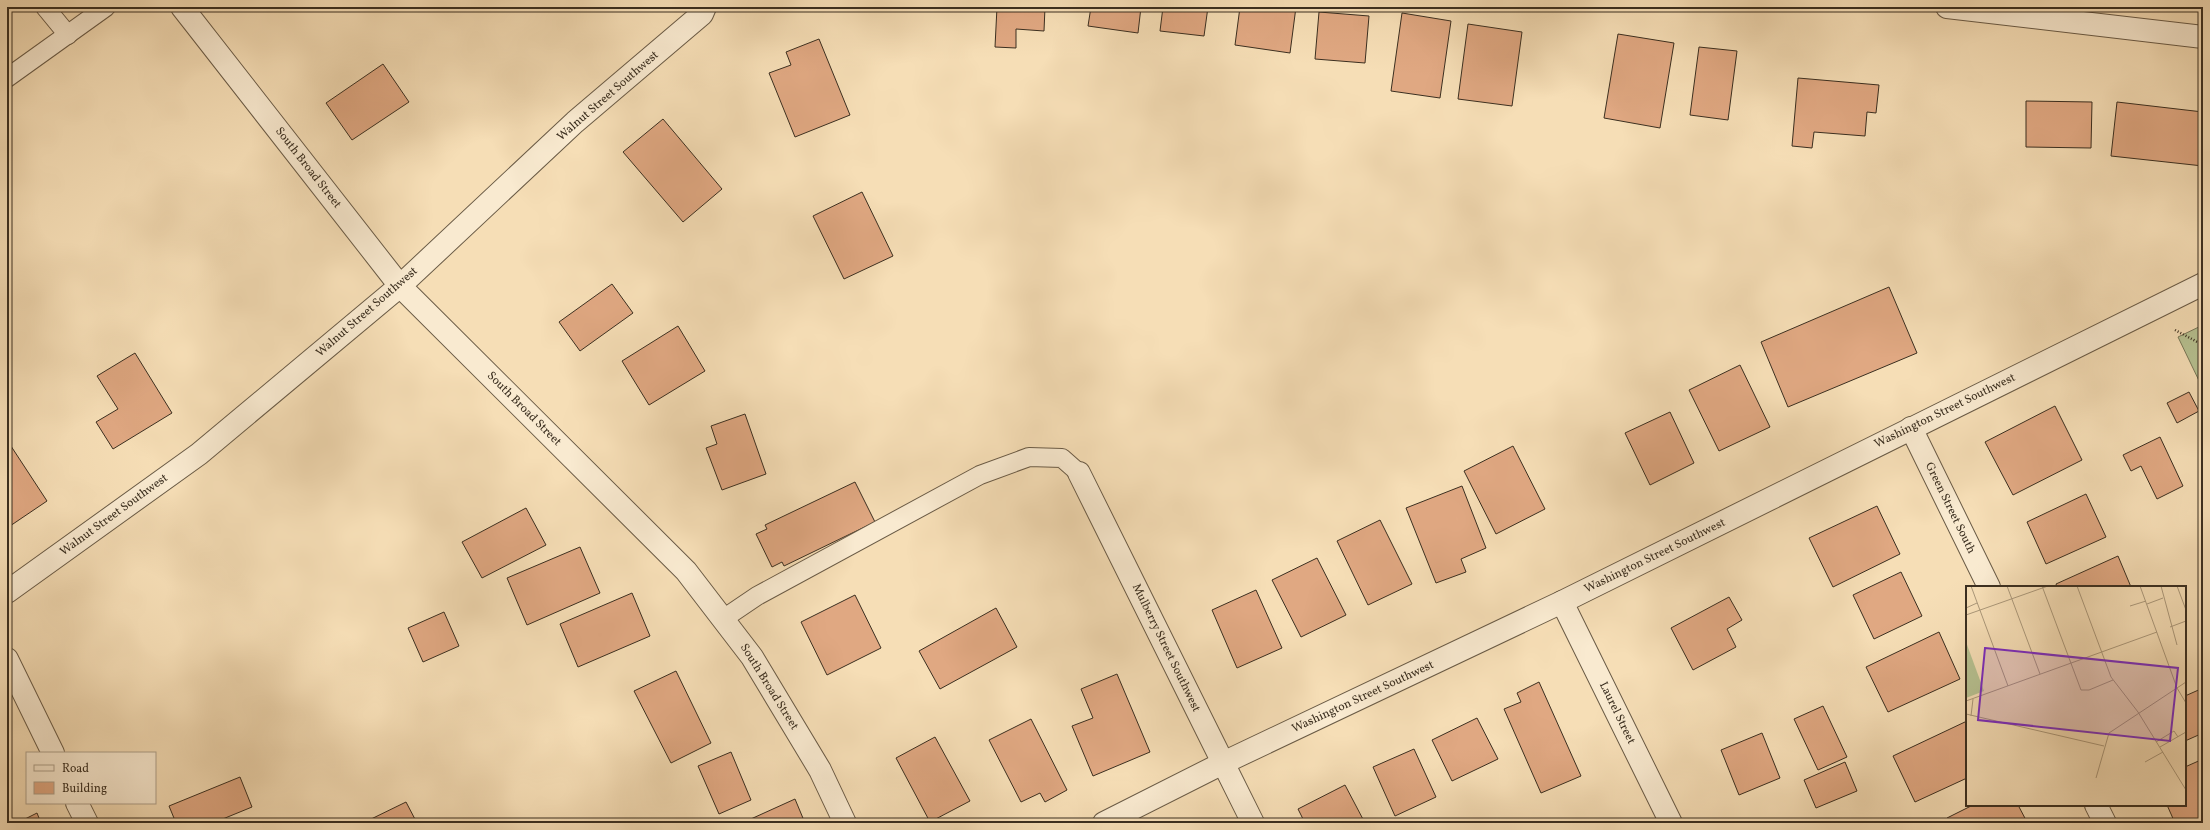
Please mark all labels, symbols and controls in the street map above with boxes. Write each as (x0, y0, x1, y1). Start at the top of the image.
street label: Walnut Street Southwest (554, 47, 662, 145)
street label: South Broad Street (271, 124, 345, 212)
street label: Walnut Street Southwest (313, 263, 421, 361)
street label: South Broad Street (483, 368, 565, 450)
street label: Washington Street Southwest (1872, 370, 2018, 452)
street label: Green Street South (1921, 460, 1979, 556)
street label: Walnut Street Southwest (57, 470, 171, 560)
street label: Washington Street Southwest (1582, 515, 1728, 597)
street label: Mulberry Street Southwest (1128, 581, 1204, 715)
inset map (1966, 586, 2186, 806)
street label: South Broad Street (736, 641, 802, 733)
street label: Washington Street Southwest (1289, 657, 1437, 737)
street label: Laurel Street (1595, 679, 1639, 747)
legend (26, 752, 156, 804)
text: Road (62, 761, 89, 777)
text: Building (62, 781, 107, 797)

